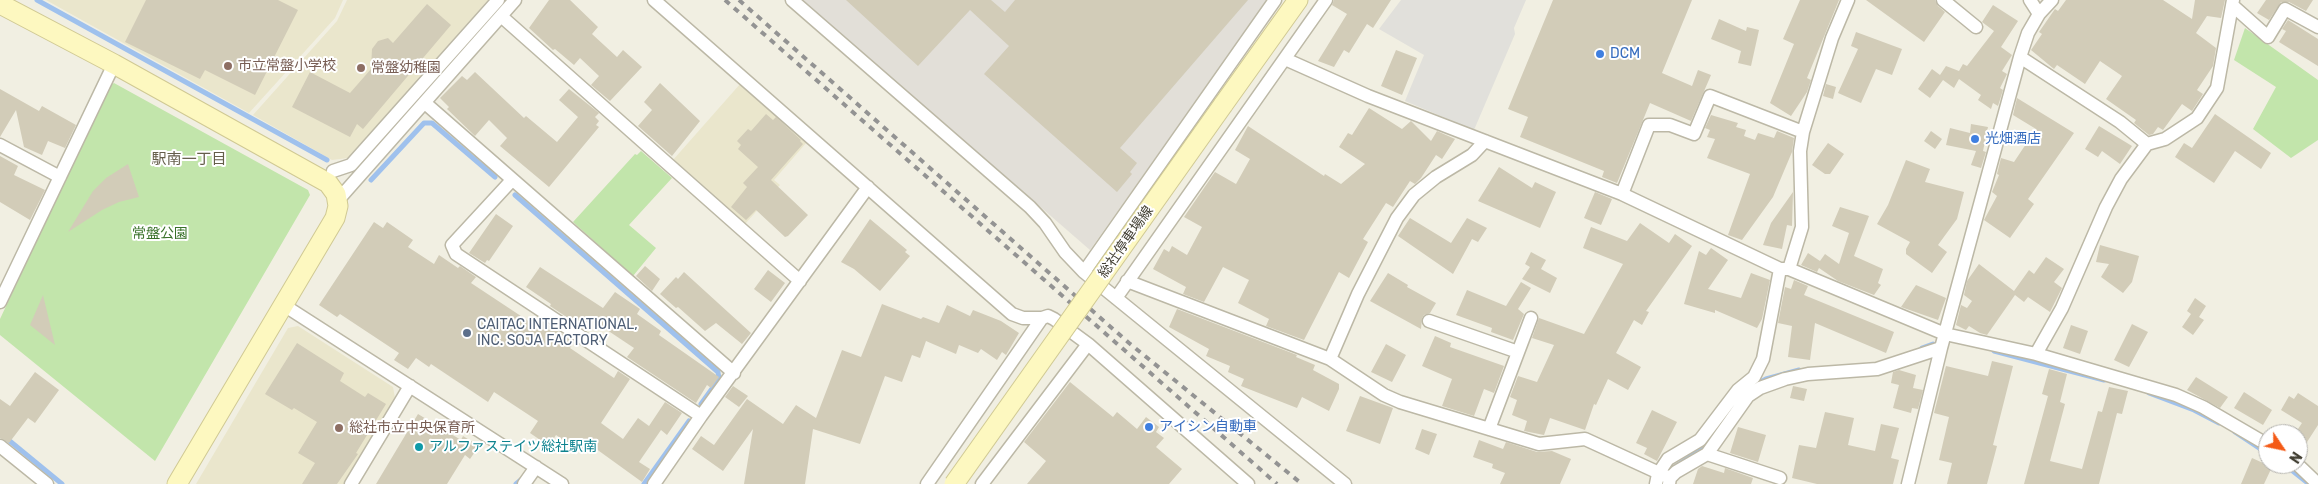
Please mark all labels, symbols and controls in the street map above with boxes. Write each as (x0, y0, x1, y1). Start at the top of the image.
place label: DCM (1610, 46, 1640, 62)
marker: DCM (1594, 48, 1606, 60)
place label: 市立常盤小学校 (238, 58, 336, 74)
marker: 市立常盤小学校 (222, 60, 234, 72)
place label: 常盤幼稚園 (371, 60, 441, 76)
marker: 常盤幼稚園 (355, 62, 367, 74)
place label: 光畑酒店 (1985, 131, 2041, 147)
marker: 光畑酒店 (1969, 133, 1981, 145)
district label: 駅南一丁目 (152, 151, 226, 169)
street label: 総社停車場線 (1095, 203, 1157, 281)
park label: 常盤公園 (132, 226, 188, 242)
place label: CAITAC INTERNATIONAL, INC. SOJA FACTORY (477, 317, 638, 350)
marker: CAITAC INTERNATIONAL, INC. SOJA FACTORY (461, 327, 473, 339)
place label: アイシン自動車 (1159, 419, 1257, 435)
place label: 総社市立中央保育所 (349, 420, 475, 436)
marker: アイシン自動車 (1143, 421, 1155, 433)
marker: 総社市立中央保育所 (333, 422, 345, 434)
north arrow (2258, 424, 2308, 474)
place label: アルファステイツ総社駅南 (429, 439, 597, 455)
marker: アルファステイツ総社駅南 (413, 441, 425, 453)
text: N (2285, 448, 2305, 466)

